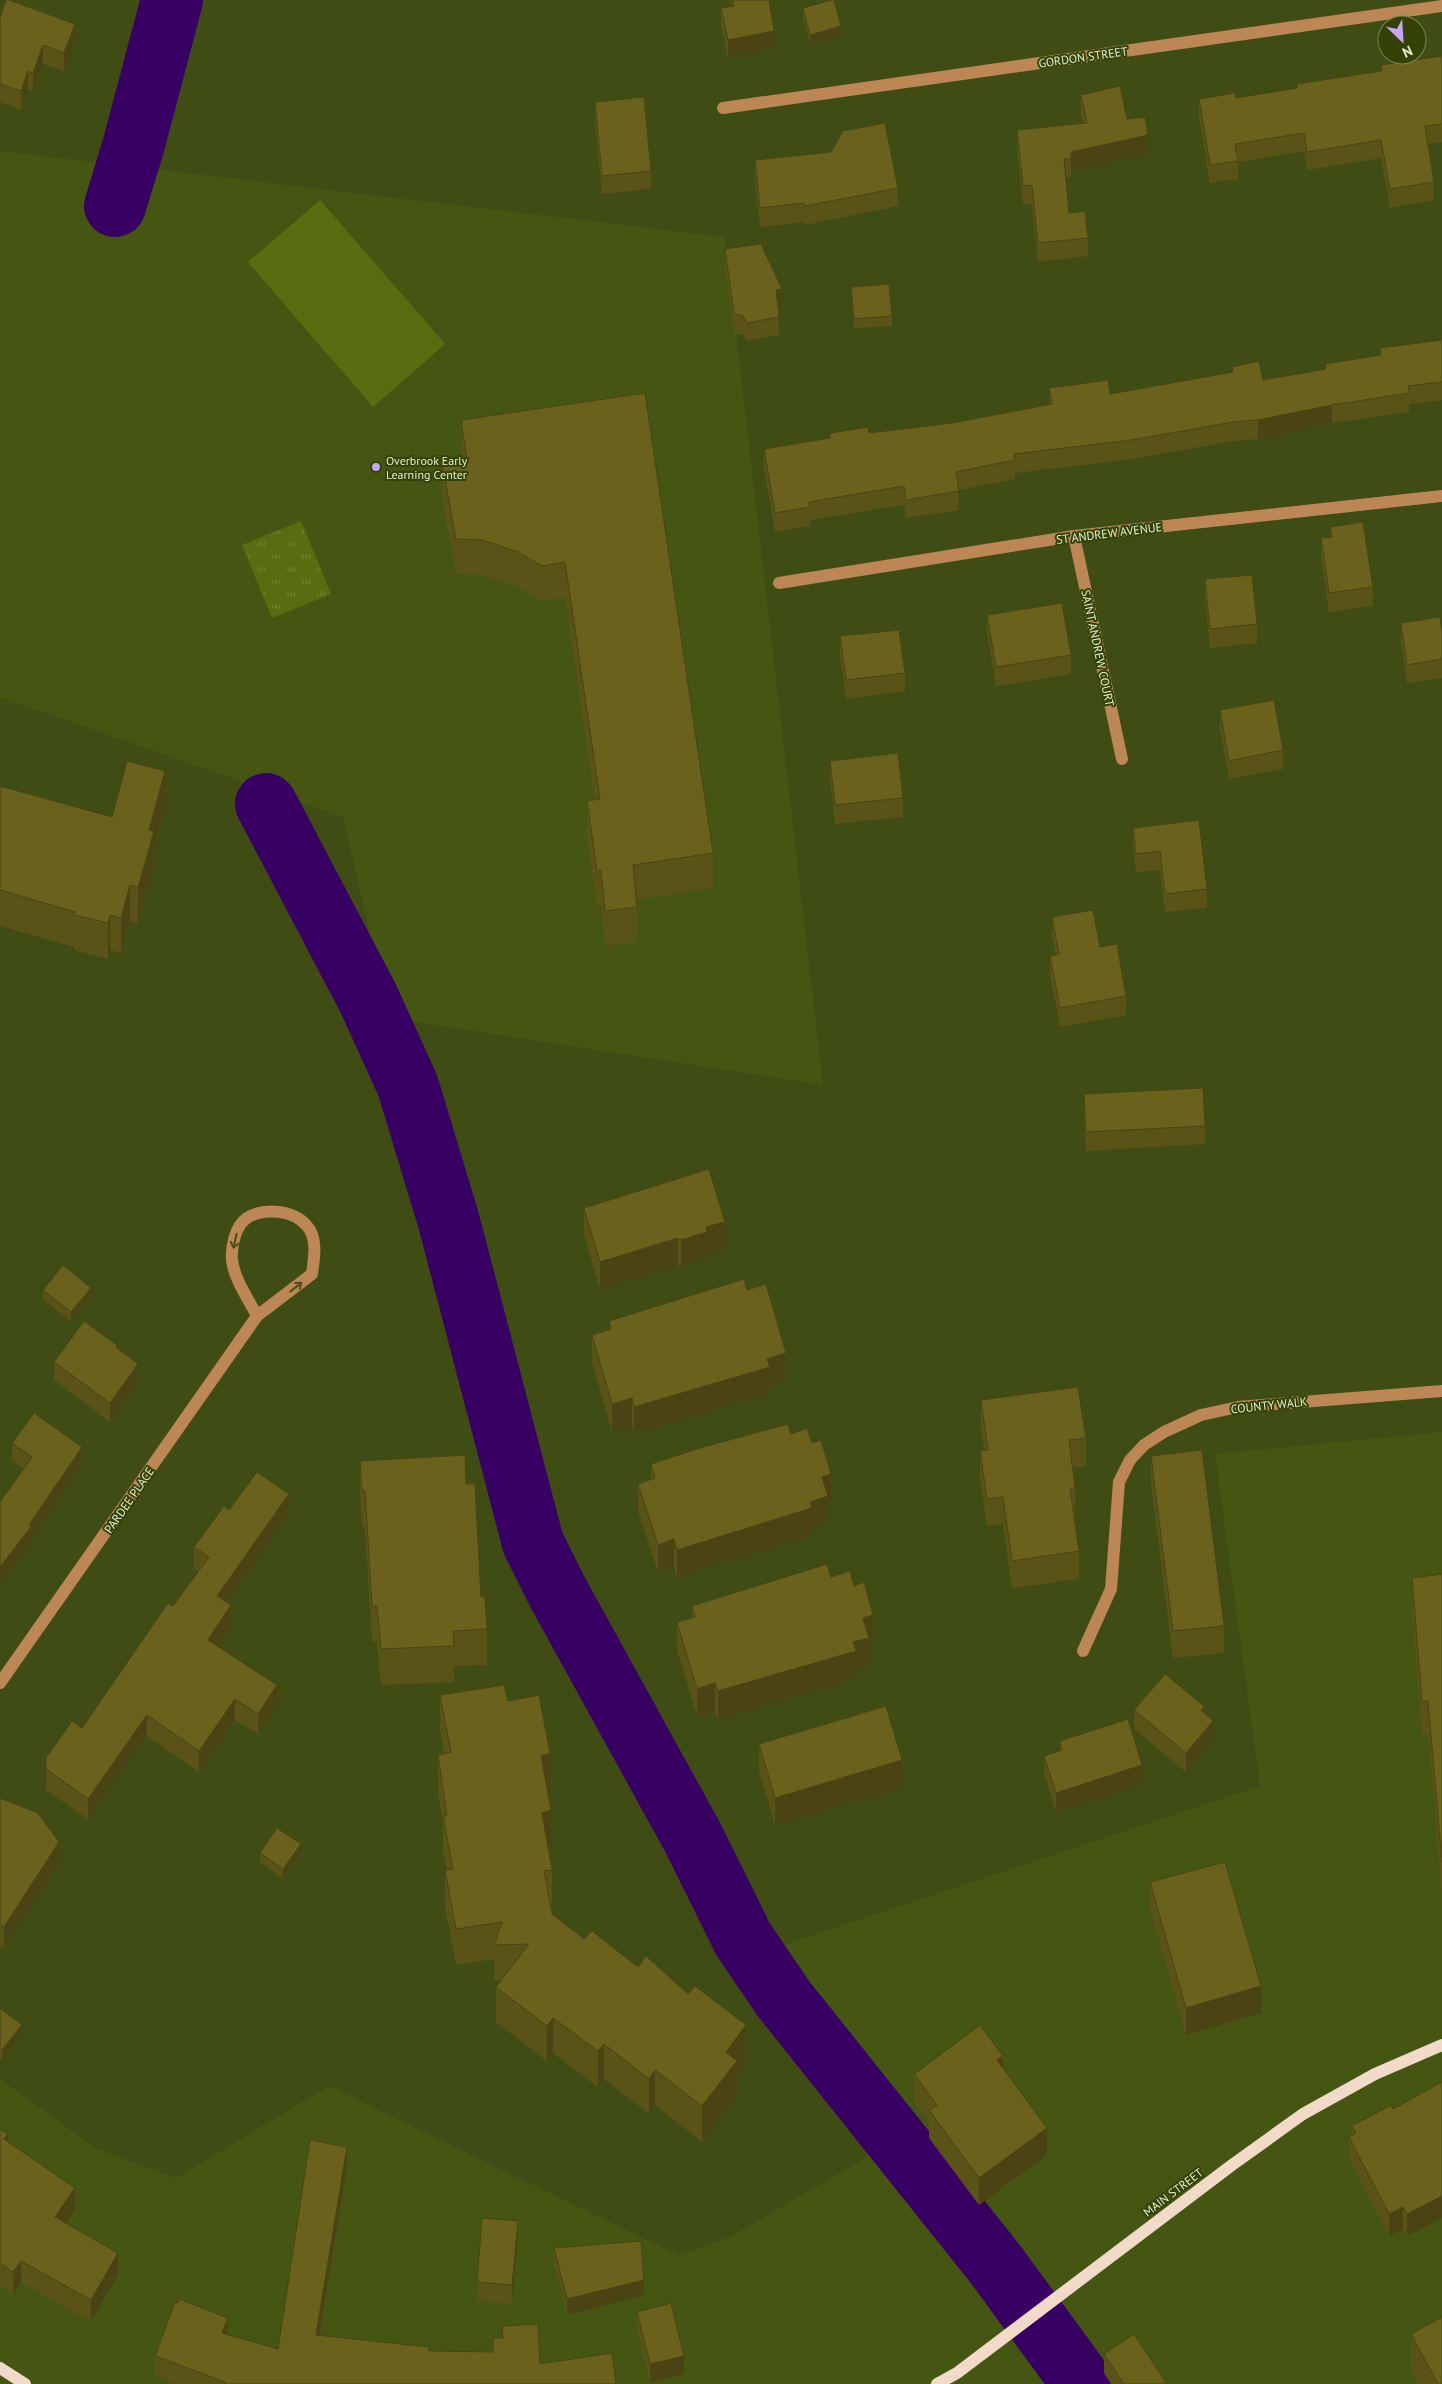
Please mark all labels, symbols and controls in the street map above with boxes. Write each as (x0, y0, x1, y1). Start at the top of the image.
north arrow (1377, 15, 1427, 65)
text: N (1400, 42, 1415, 62)
street label: GORDON STREET (1038, 43, 1129, 71)
place label: Overbrook Early Learning Center (386, 453, 468, 482)
marker: Overbrook Early Learning Center (370, 461, 382, 473)
street label: ST ANDREW AVENUE (1055, 519, 1163, 547)
street label: SAINT ANDREW COURT (1078, 588, 1118, 708)
one-way arrow (230, 1233, 239, 1249)
one-way arrow (289, 1282, 303, 1292)
street label: COUNTY WALK (1230, 1394, 1308, 1416)
street label: PARDEE PLACE (101, 1464, 157, 1536)
street label: MAIN STREET (1140, 2164, 1206, 2219)

